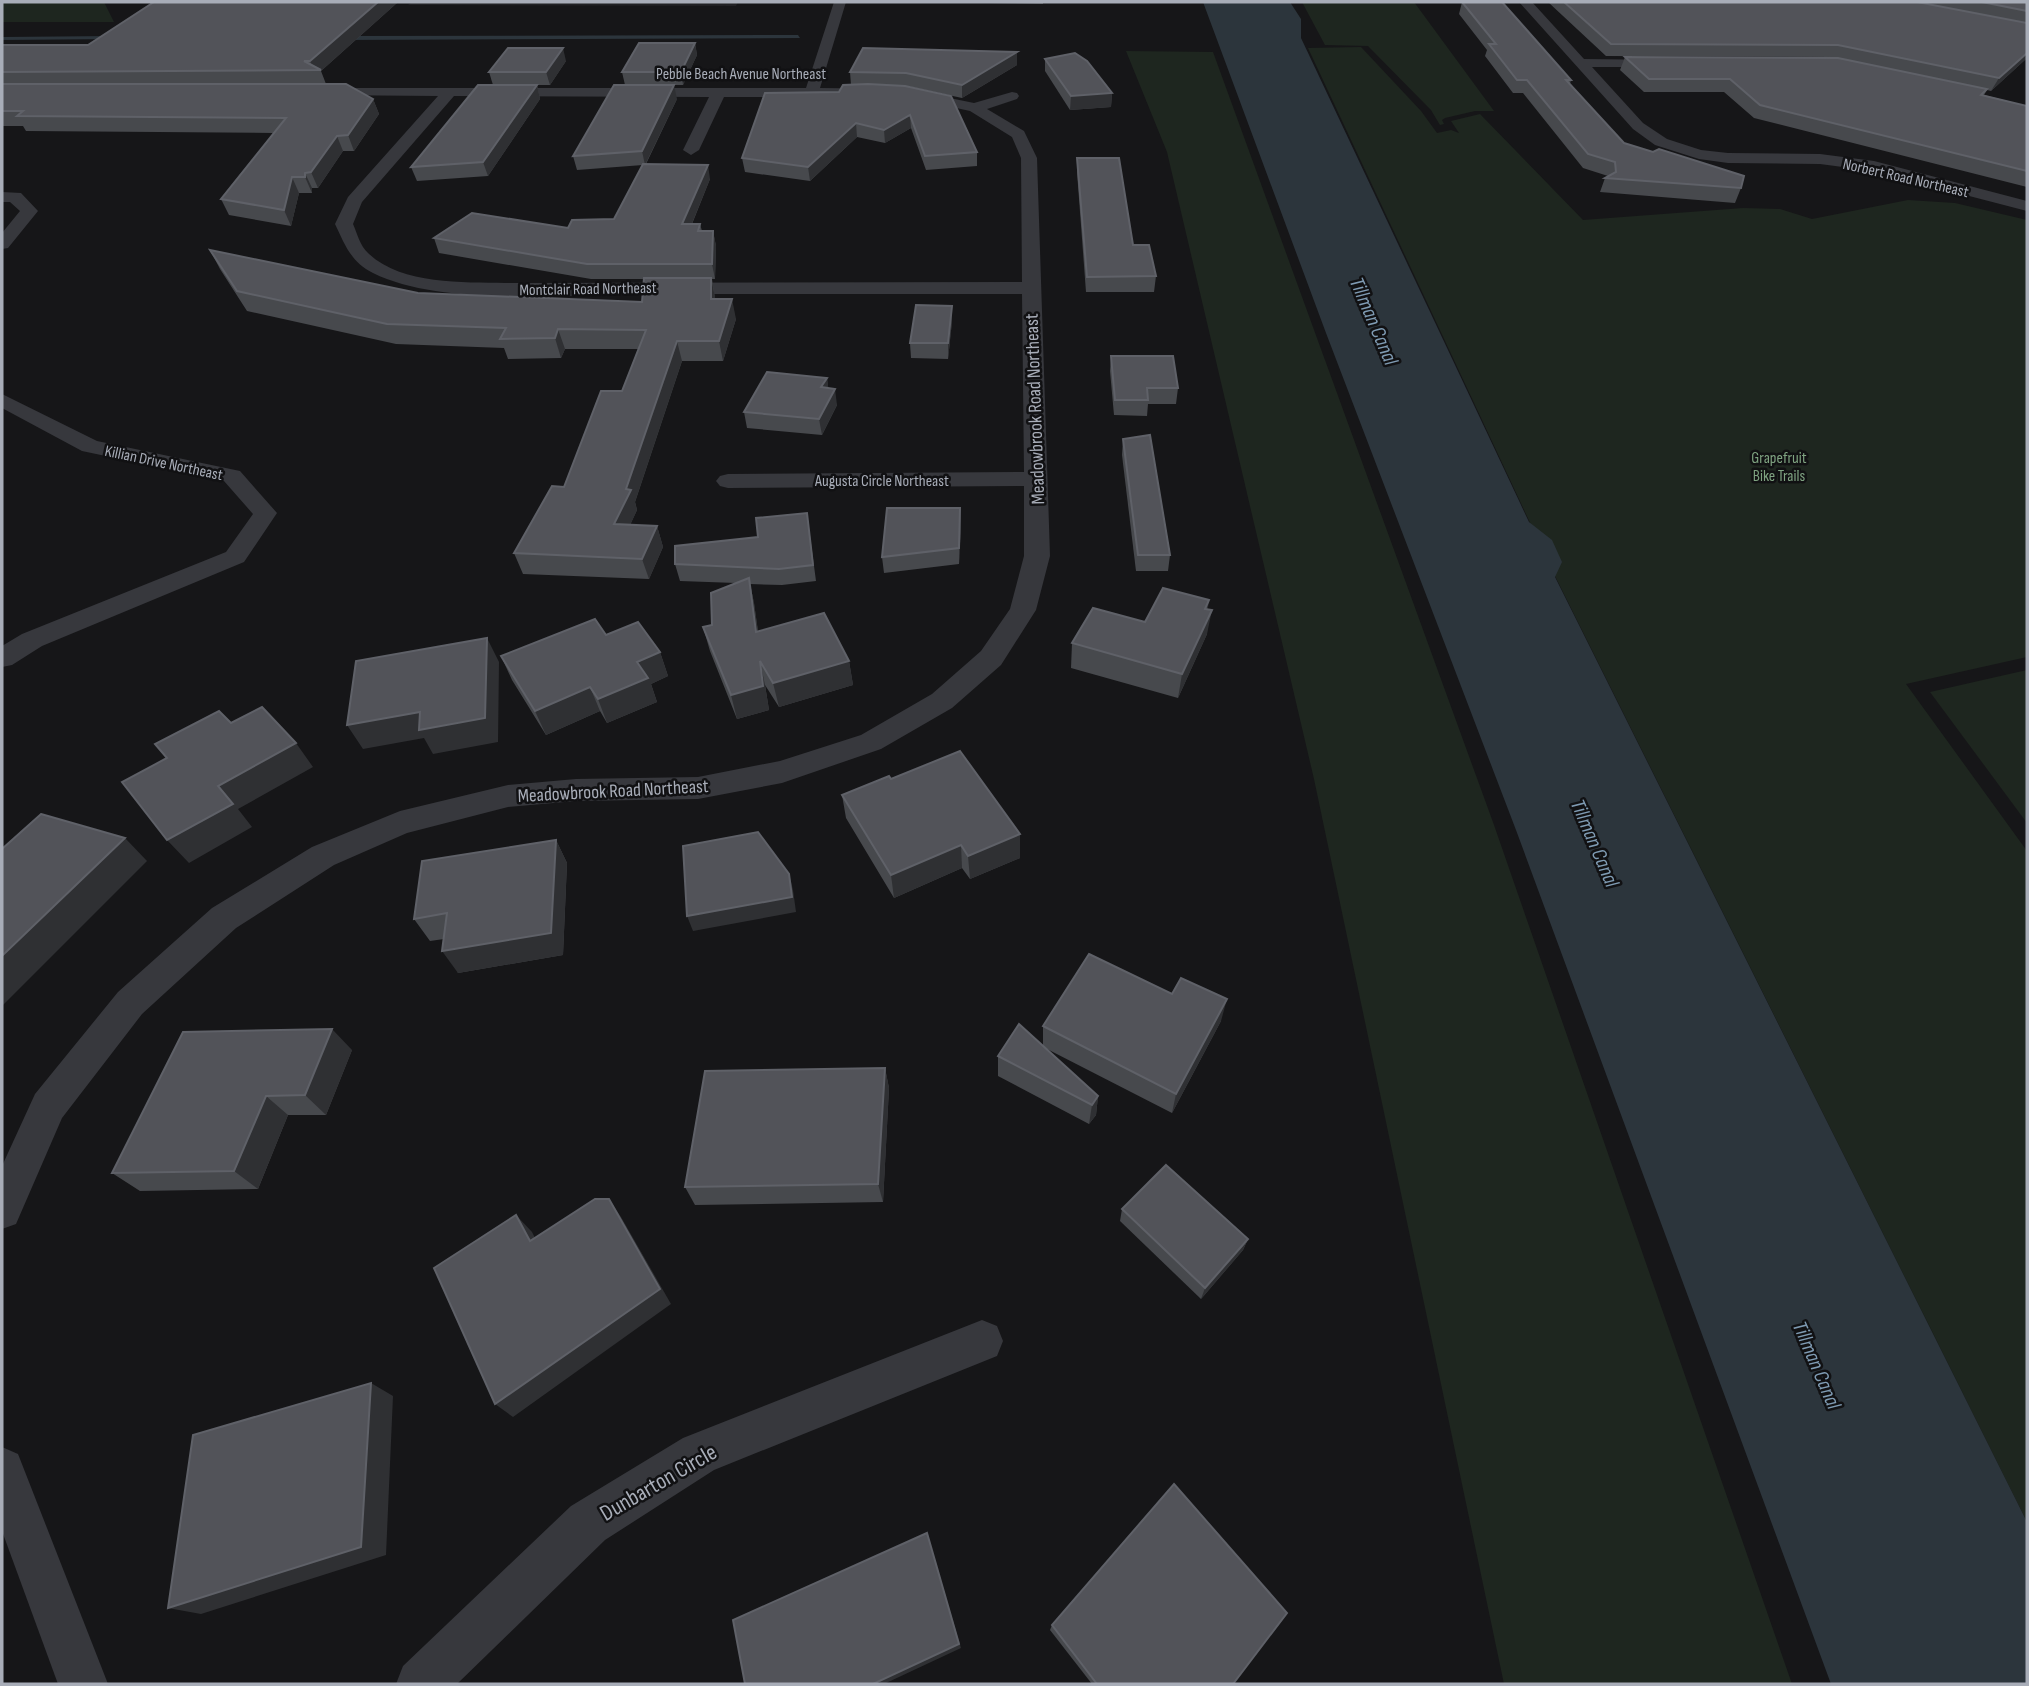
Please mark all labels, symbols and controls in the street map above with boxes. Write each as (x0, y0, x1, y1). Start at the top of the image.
street label: Pebble Beach Avenue Northeast (656, 65, 826, 84)
street label: Norbert Road Northeast (1841, 155, 1970, 202)
water label: Tillman Canal (1344, 273, 1404, 370)
street label: Montclair Road Northeast (519, 279, 657, 300)
street label: Meadowbrook Road Northeast (1021, 313, 1050, 505)
street label: Killian Drive Northeast (103, 442, 225, 485)
park label: Grapefruit Bike Trails (1751, 449, 1807, 486)
street label: Augusta Circle Northeast (814, 472, 949, 491)
street label: Meadowbrook Road Northeast (517, 775, 709, 808)
water label: Tillman Canal (1565, 795, 1625, 892)
water label: Tillman Canal (1787, 1317, 1847, 1414)
street label: Dunbarton Circle (595, 1438, 722, 1528)

